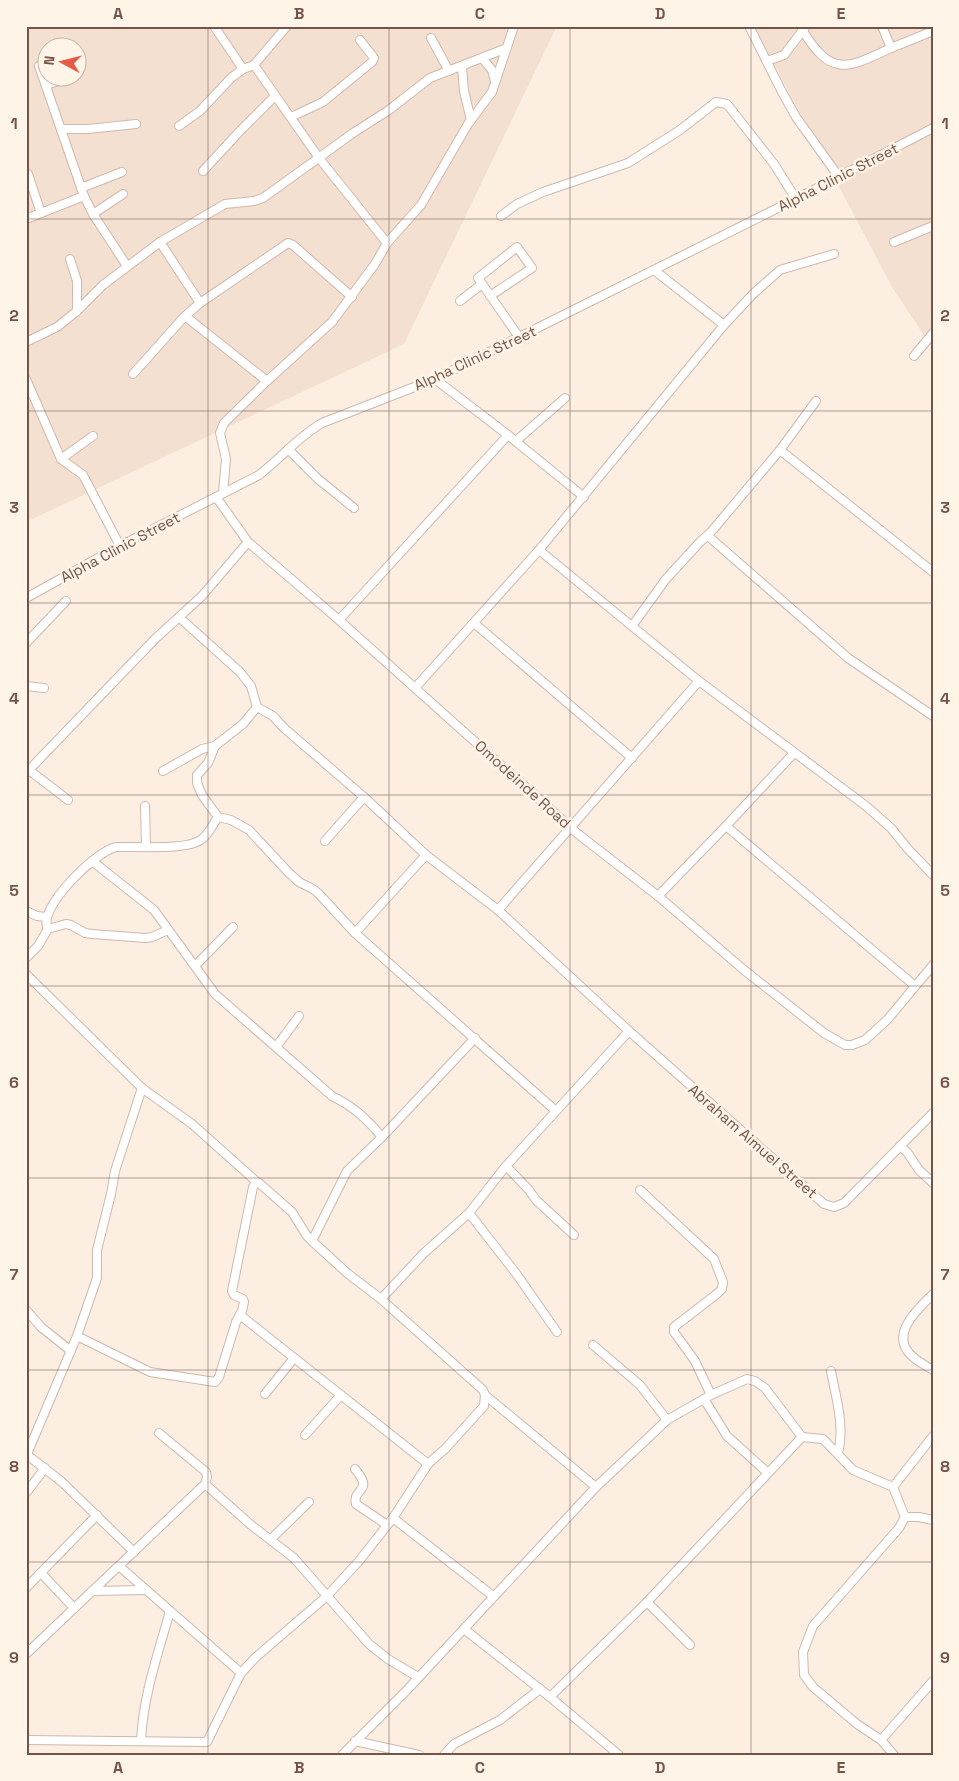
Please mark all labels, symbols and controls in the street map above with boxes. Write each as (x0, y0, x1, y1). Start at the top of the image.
text: A (113, 3, 123, 24)
text: B (294, 3, 304, 24)
text: C (475, 3, 485, 24)
text: D (655, 3, 665, 24)
text: E (837, 3, 846, 24)
north arrow (38, 38, 88, 88)
text: N (40, 55, 59, 66)
text: 1 (10, 113, 18, 134)
text: 1 (941, 113, 949, 134)
street label: Alpha Clinic Street (774, 138, 902, 216)
text: 2 (9, 305, 19, 326)
text: 2 (940, 305, 950, 326)
street label: Alpha Clinic Street (411, 321, 539, 395)
text: 3 (9, 497, 19, 518)
text: 3 (940, 497, 950, 518)
street label: Alpha Clinic Street (57, 507, 183, 587)
text: 4 (9, 688, 19, 709)
text: 4 (940, 688, 950, 709)
street label: Omodeinde Road (471, 736, 575, 832)
text: 5 (9, 880, 19, 901)
text: 5 (940, 880, 950, 901)
text: 6 (9, 1072, 19, 1093)
text: 6 (940, 1072, 950, 1093)
street label: Abraham Aimuel Street (685, 1080, 822, 1202)
text: 7 (10, 1264, 19, 1285)
text: 7 (941, 1264, 950, 1285)
text: 8 (9, 1456, 19, 1477)
text: 8 (940, 1456, 950, 1477)
text: 9 (9, 1647, 19, 1668)
text: 9 (940, 1647, 950, 1668)
text: A (113, 1757, 123, 1778)
text: B (294, 1757, 304, 1778)
text: C (475, 1757, 485, 1778)
text: D (655, 1757, 665, 1778)
text: E (837, 1757, 846, 1778)

